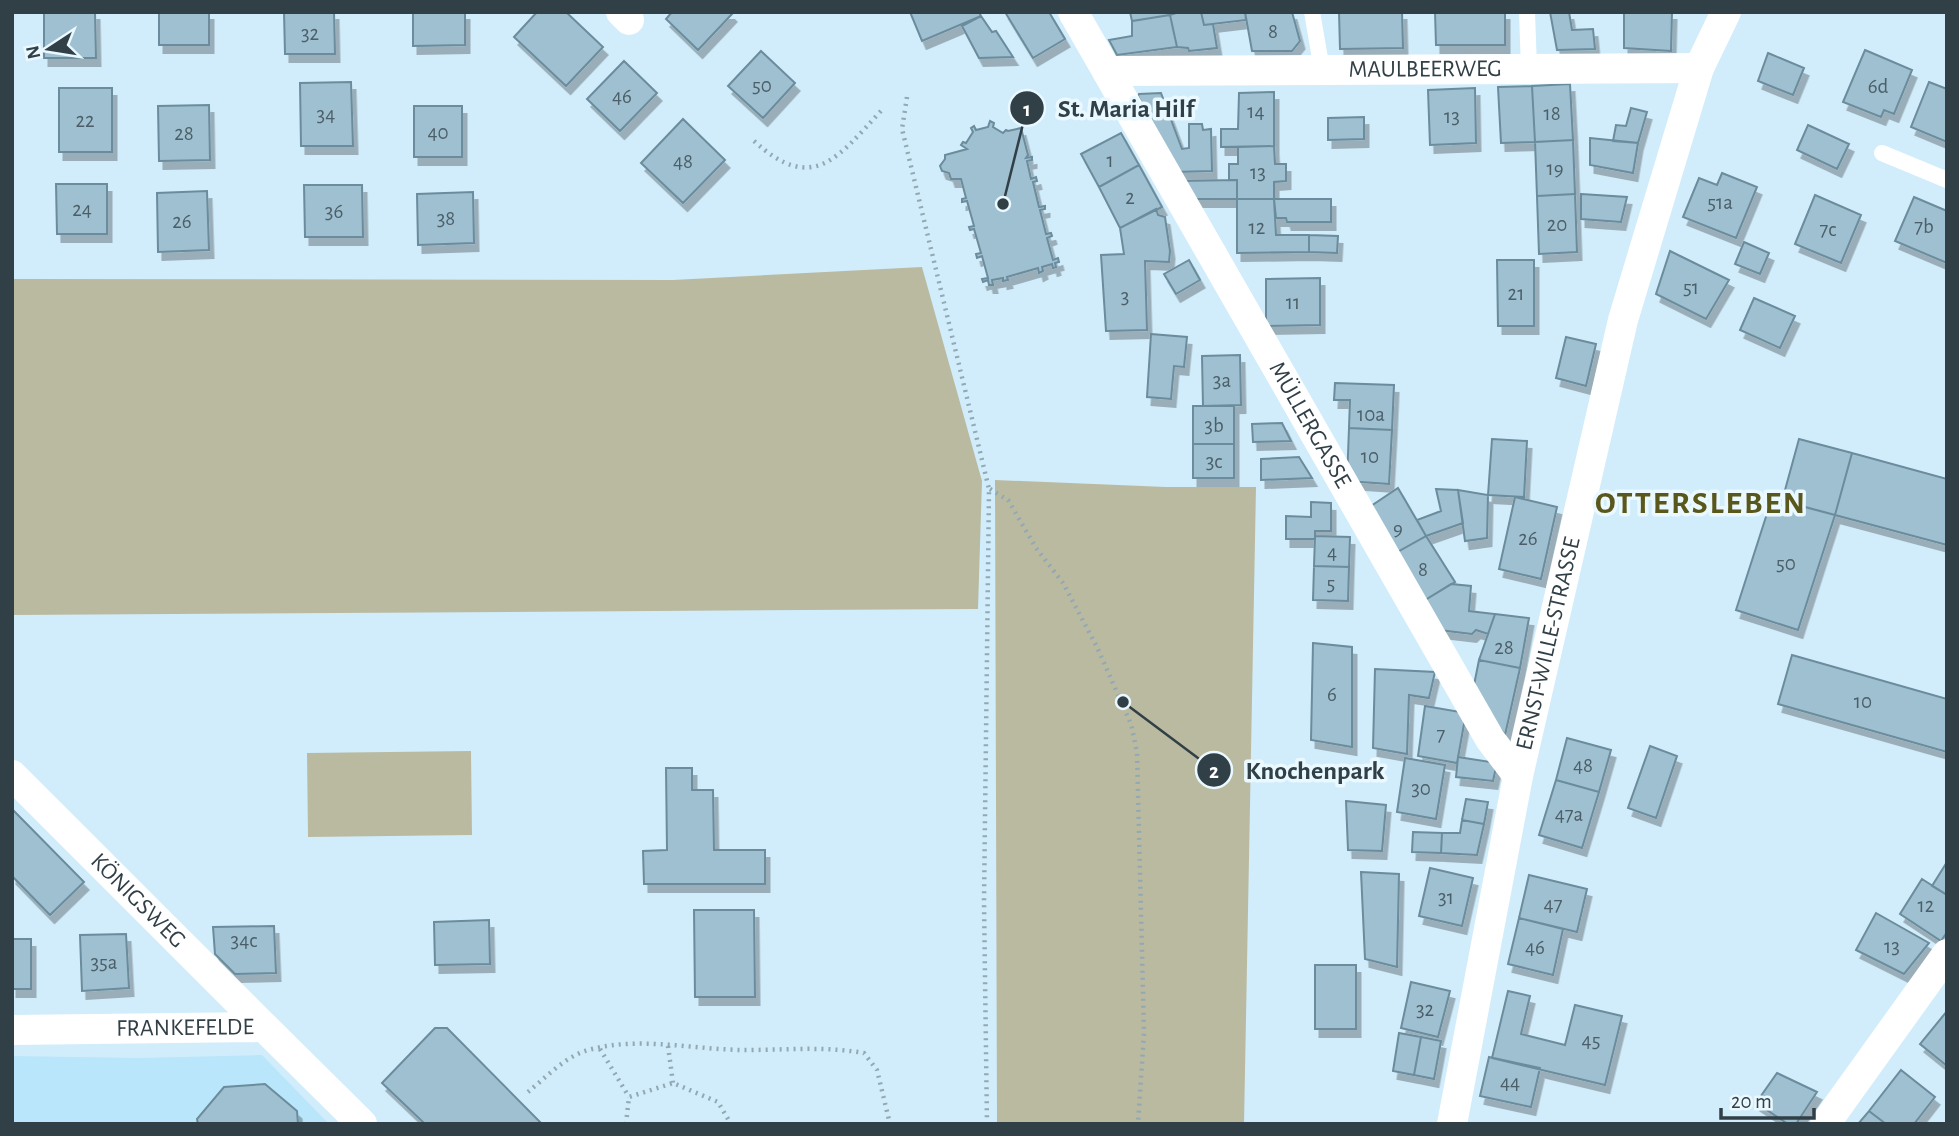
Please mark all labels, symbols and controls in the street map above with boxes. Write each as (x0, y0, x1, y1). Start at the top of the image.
north arrow (14, 14, 84, 84)
house number: 8 (1268, 21, 1278, 42)
house number: 32 (301, 23, 319, 44)
text: N (23, 44, 45, 61)
street label: MAULBEERWEG (1348, 57, 1502, 82)
house number: 50 (752, 75, 772, 96)
house number: 6d (1868, 76, 1888, 97)
callout: St. Maria Hilf (1009, 85, 1209, 132)
house number: 46 (612, 86, 632, 107)
text: St. Maria Hilf (1058, 96, 1197, 122)
text: 1 (1023, 99, 1031, 120)
house number: 14 (1247, 101, 1265, 122)
house number: 18 (1543, 103, 1561, 124)
house number: 34 (317, 104, 335, 125)
house number: 13 (1444, 106, 1460, 127)
house number: 22 (75, 110, 95, 131)
house number: 40 (427, 122, 449, 143)
house number: 28 (174, 123, 194, 144)
house number: 1 (1106, 150, 1114, 171)
house number: 48 (673, 151, 693, 172)
house number: 19 (1546, 158, 1564, 179)
house number: 13 (1250, 162, 1266, 183)
house number: 2 (1125, 187, 1135, 208)
house number: 51a (1707, 192, 1733, 213)
house number: 24 (72, 199, 92, 220)
house number: 36 (325, 201, 343, 222)
house number: 38 (437, 208, 455, 229)
house number: 26 (172, 211, 192, 232)
house number: 20 (1547, 214, 1567, 235)
house number: 7b (1914, 216, 1934, 237)
house number: 12 (1249, 217, 1265, 238)
house number: 7c (1820, 219, 1836, 240)
house number: 51 (1683, 277, 1699, 298)
house number: 21 (1508, 283, 1524, 304)
house number: 3 (1121, 286, 1129, 307)
house number: 11 (1286, 292, 1300, 313)
street label: MÜLLERGASSE (1264, 358, 1356, 492)
house number: 3a (1213, 370, 1231, 391)
house number: 10a (1357, 404, 1385, 425)
house number: 3b (1204, 415, 1224, 436)
house number: 10 (1361, 446, 1379, 467)
house number: 3c (1206, 451, 1222, 472)
district label: OTTERSLEBEN (1595, 487, 1807, 519)
house number: 9 (1393, 518, 1403, 539)
house number: 26 (1518, 528, 1538, 549)
street label: ERNST-WILLE-STRASSE (1512, 534, 1585, 753)
house number: 4 (1327, 542, 1337, 563)
house number: 50 (1776, 553, 1796, 574)
house number: 8 (1418, 559, 1428, 580)
house number: 5 (1327, 573, 1335, 594)
house number: 28 (1494, 637, 1514, 658)
house number: 6 (1327, 684, 1337, 705)
house number: 10 (1854, 691, 1872, 712)
house number: 7 (1437, 724, 1446, 745)
callout: Knochenpark (1196, 747, 1398, 794)
house number: 48 (1573, 755, 1593, 776)
text: Knochenpark (1246, 758, 1385, 784)
text: 2 (1209, 761, 1219, 782)
house number: 30 (1411, 778, 1431, 799)
house number: 47a (1555, 804, 1584, 825)
street label: KÖNIGSWEG (86, 849, 190, 953)
house number: 31 (1438, 887, 1454, 908)
house number: 47 (1544, 894, 1563, 915)
house number: 12 (1918, 895, 1934, 916)
house number: 34c (231, 930, 257, 951)
house number: 13 (1884, 936, 1900, 957)
house number: 46 (1525, 937, 1545, 958)
house number: 35a (90, 952, 118, 973)
house number: 32 (1416, 999, 1434, 1020)
street label: FRANKEFELDE (116, 1015, 254, 1041)
house number: 45 (1582, 1030, 1600, 1051)
house number: 44 (1500, 1072, 1520, 1093)
scale bar (1721, 1076, 1814, 1120)
text: 20 m (1731, 1091, 1772, 1112)

